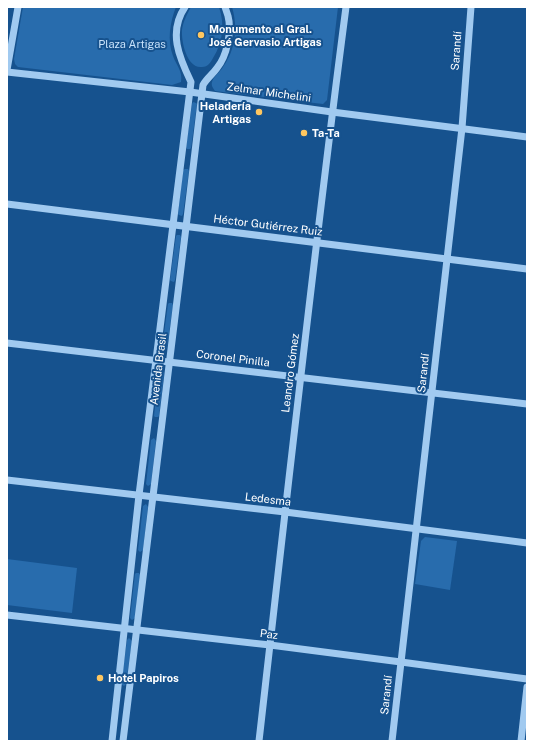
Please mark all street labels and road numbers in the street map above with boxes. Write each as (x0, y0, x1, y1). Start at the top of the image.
street label: Sarandí (449, 31, 463, 71)
street label: Zelmar Michelini (226, 80, 312, 104)
street label: Héctor Gutiérrez Ruiz (213, 212, 323, 238)
street label: Avenida Brasil (148, 332, 168, 406)
street label: Leandro Gómez (279, 333, 301, 413)
street label: Coronel Pinilla (195, 348, 271, 368)
street label: Sarandí (415, 353, 431, 393)
street label: Ledesma (244, 490, 292, 508)
street label: Paz (259, 627, 279, 641)
street label: Sarandí (378, 675, 394, 715)

